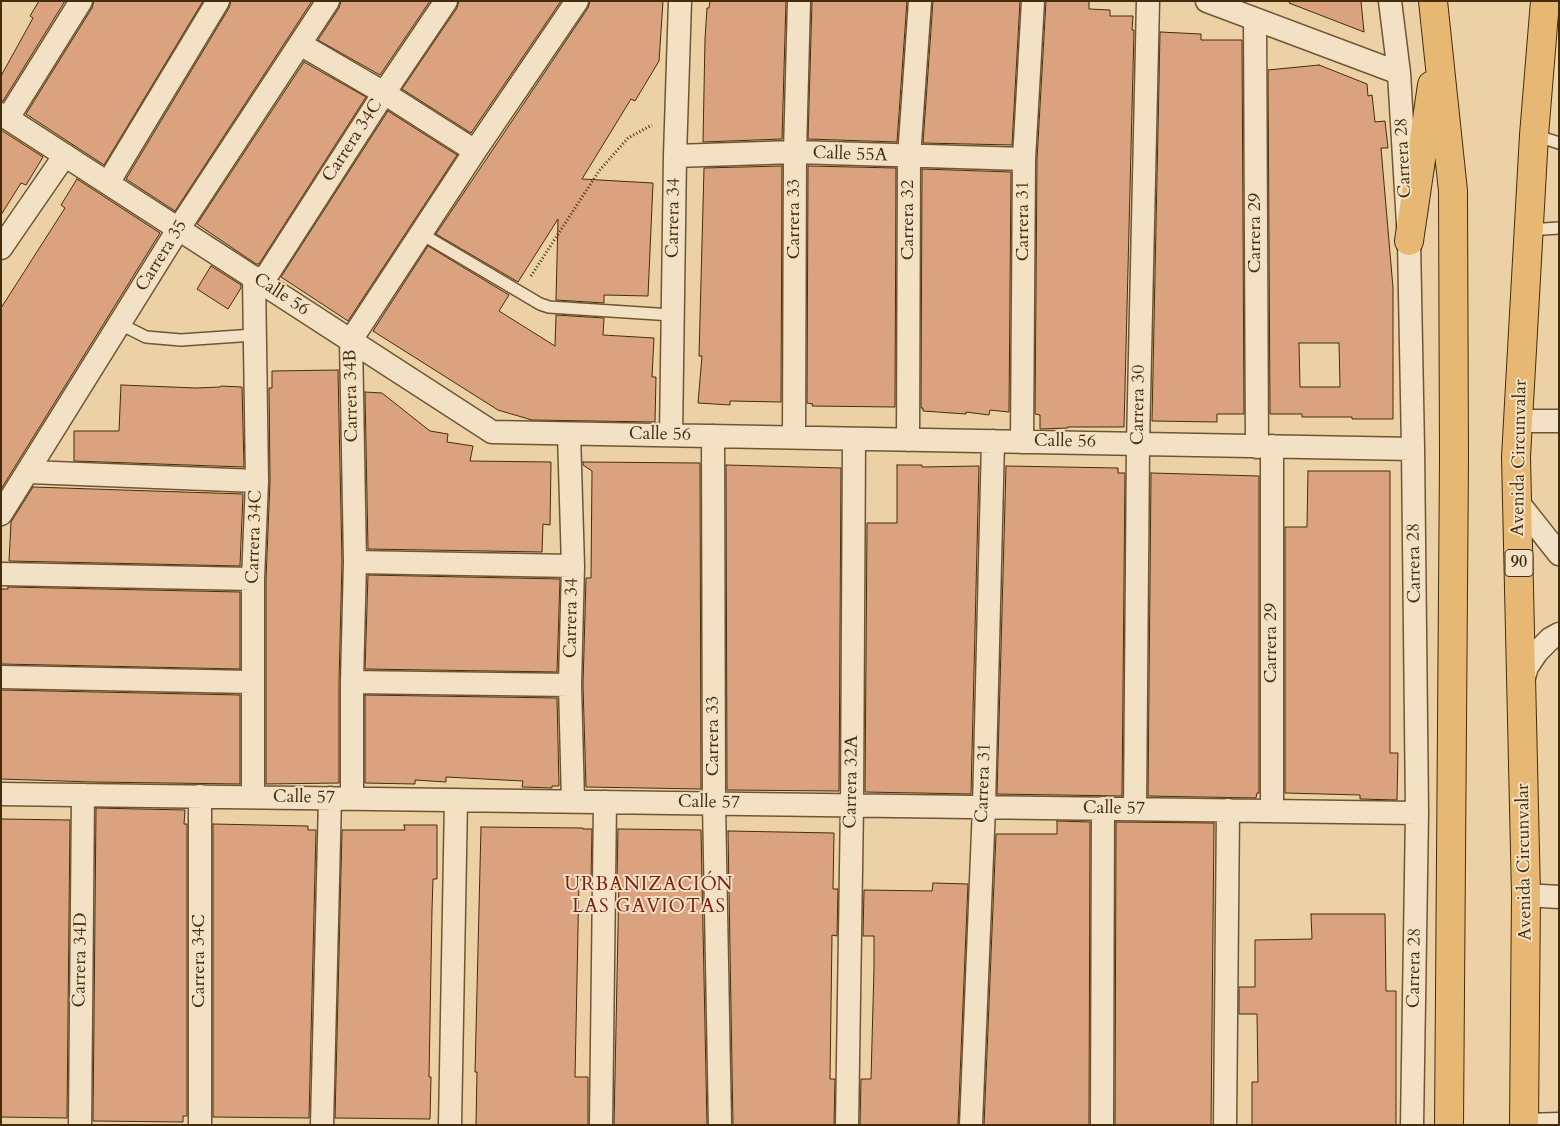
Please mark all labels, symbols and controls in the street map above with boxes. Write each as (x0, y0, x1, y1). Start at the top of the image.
street label: Carrera 34C (318, 96, 388, 186)
street label: Carrera 28 (1391, 117, 1417, 199)
street label: Calle 55A (812, 143, 888, 167)
street label: Carrera 34 (662, 178, 686, 258)
street label: Carrera 33 (784, 179, 806, 259)
street label: Carrera 32 (898, 180, 920, 260)
street label: Carrera 31 (1013, 181, 1035, 261)
street label: Carrera 29 (1245, 193, 1267, 273)
street label: Carrera 35 (132, 216, 192, 296)
street label: Calle 56 (249, 269, 313, 321)
street label: Carrera 34B (340, 349, 364, 443)
street label: Carrera 30 (1127, 365, 1151, 445)
street label: Avenida Circunvalar (1508, 379, 1532, 537)
street label: Calle 56 (629, 424, 691, 446)
street label: Calle 56 (1034, 431, 1096, 453)
street label: Carrera 34C (243, 490, 267, 584)
street label: Carrera 28 (1403, 523, 1427, 603)
road number: 90 (1505, 550, 1533, 576)
street label: Carrera 34 (560, 578, 584, 658)
street label: Carrera 29 (1261, 603, 1283, 683)
street label: Carrera 33 (703, 696, 725, 776)
street label: Carrera 32A (840, 735, 864, 829)
street label: Carrera 31 (972, 742, 996, 824)
street label: Avenida Circunvalar (1513, 783, 1537, 941)
street label: Calle 57 (273, 787, 335, 809)
street label: Calle 57 (678, 792, 740, 814)
street label: Calle 57 (1083, 798, 1145, 820)
district label: URBANIZACIÓN LAS GAVIOTAS (563, 875, 735, 919)
street label: Carrera 34D (69, 912, 93, 1008)
street label: Carrera 34C (189, 914, 211, 1008)
street label: Carrera 28 (1403, 928, 1427, 1008)

